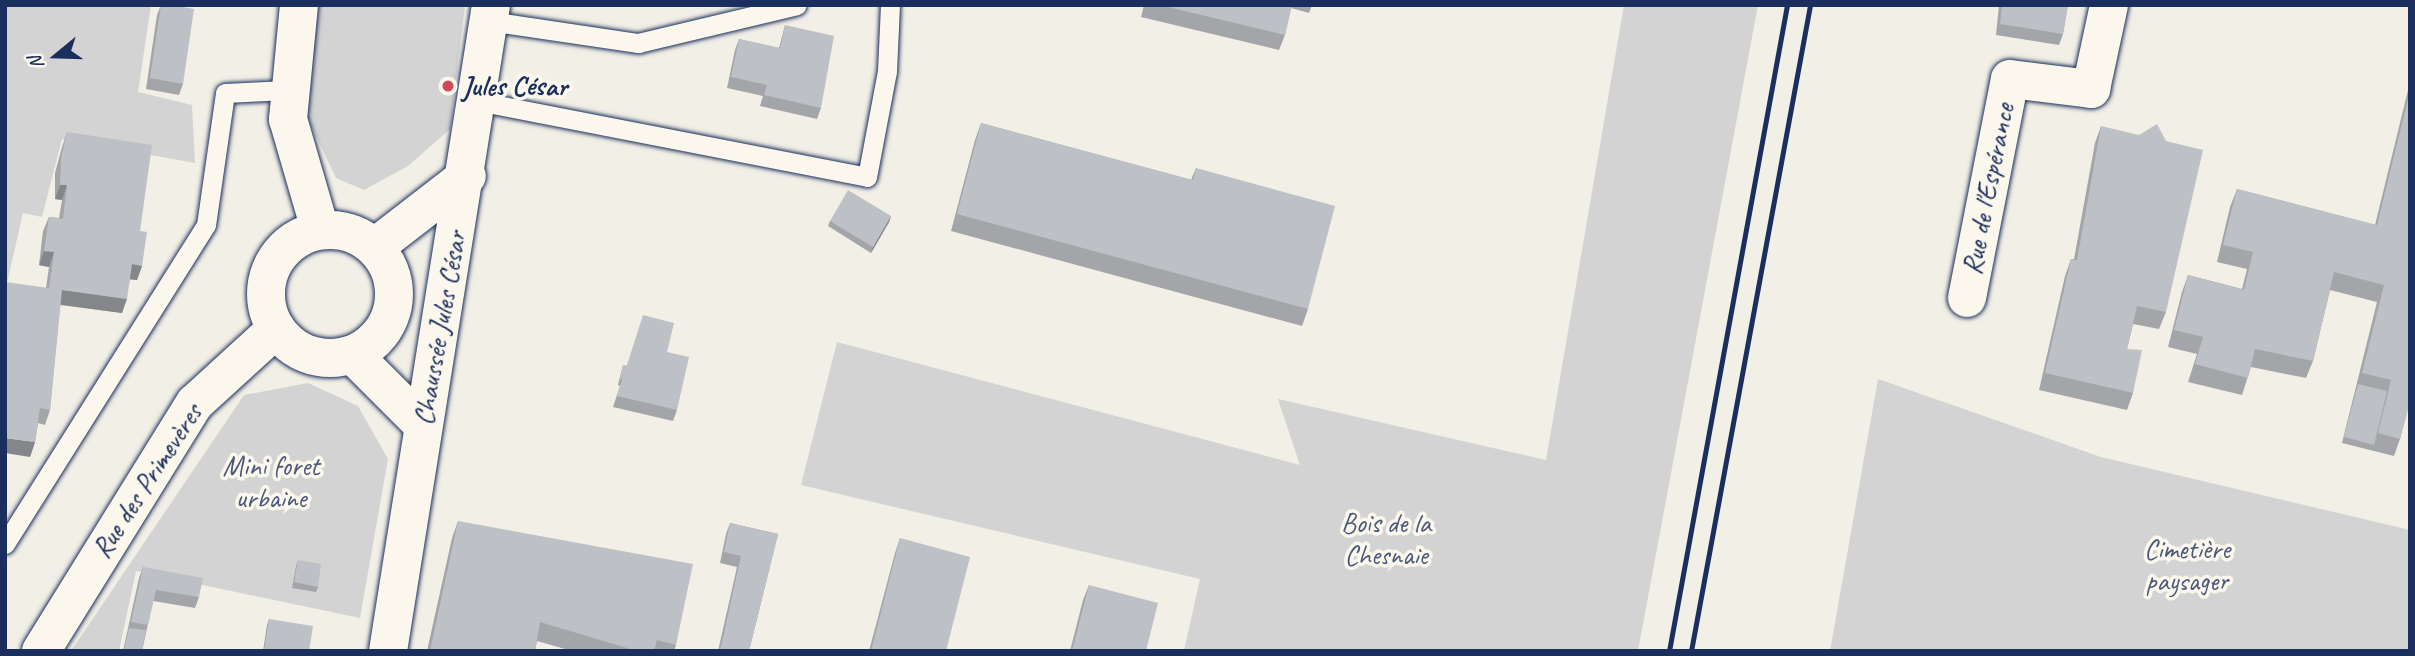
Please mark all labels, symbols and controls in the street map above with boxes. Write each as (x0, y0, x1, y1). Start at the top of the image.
north arrow (21, 21, 91, 91)
text: N (23, 53, 49, 72)
place label: Jules César (462, 69, 567, 103)
marker: Jules César (440, 78, 456, 94)
street label: Rue de l'Espérance (1955, 101, 2021, 277)
street label: Chaussée Jules César (406, 229, 474, 427)
street label: Rue des Primevères (84, 397, 210, 565)
park label: Mini foret urbaine (223, 449, 319, 515)
park label: Bois de la Chesnaie (1341, 506, 1431, 572)
park label: Cimetière paysager (2144, 532, 2230, 598)

